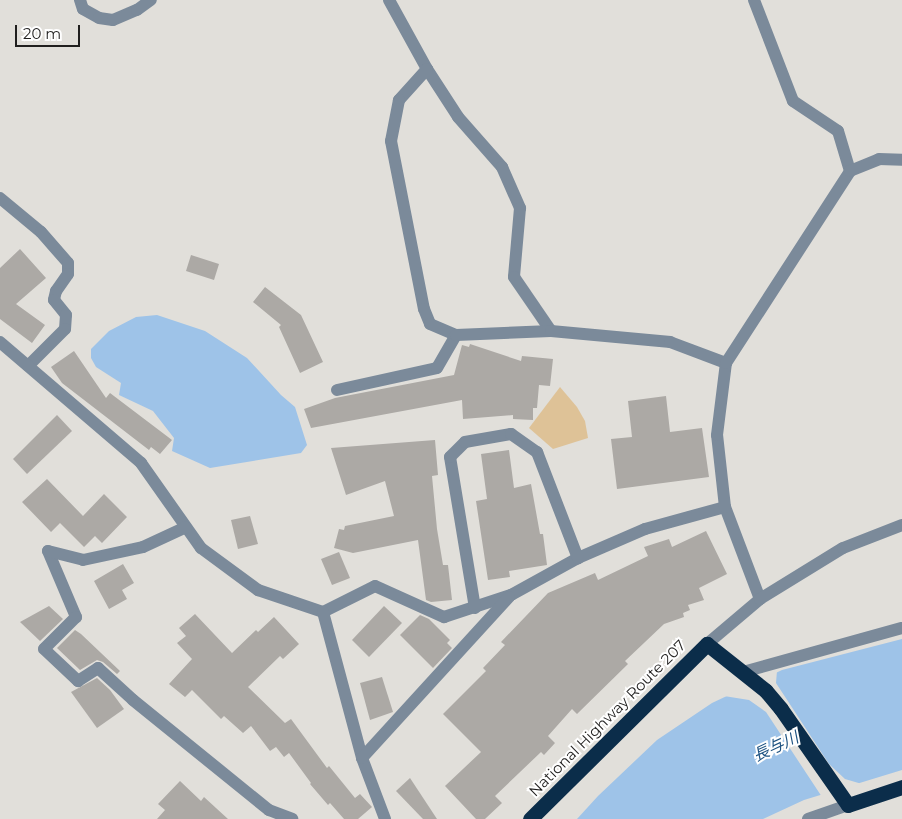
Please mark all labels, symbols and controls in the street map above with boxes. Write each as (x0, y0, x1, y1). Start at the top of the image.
scale bar (18, 15, 82, 47)
text: 20 m (23, 24, 61, 43)
street label: National Highway Route 207 (525, 636, 689, 800)
water label: 長与川 (750, 728, 802, 766)

